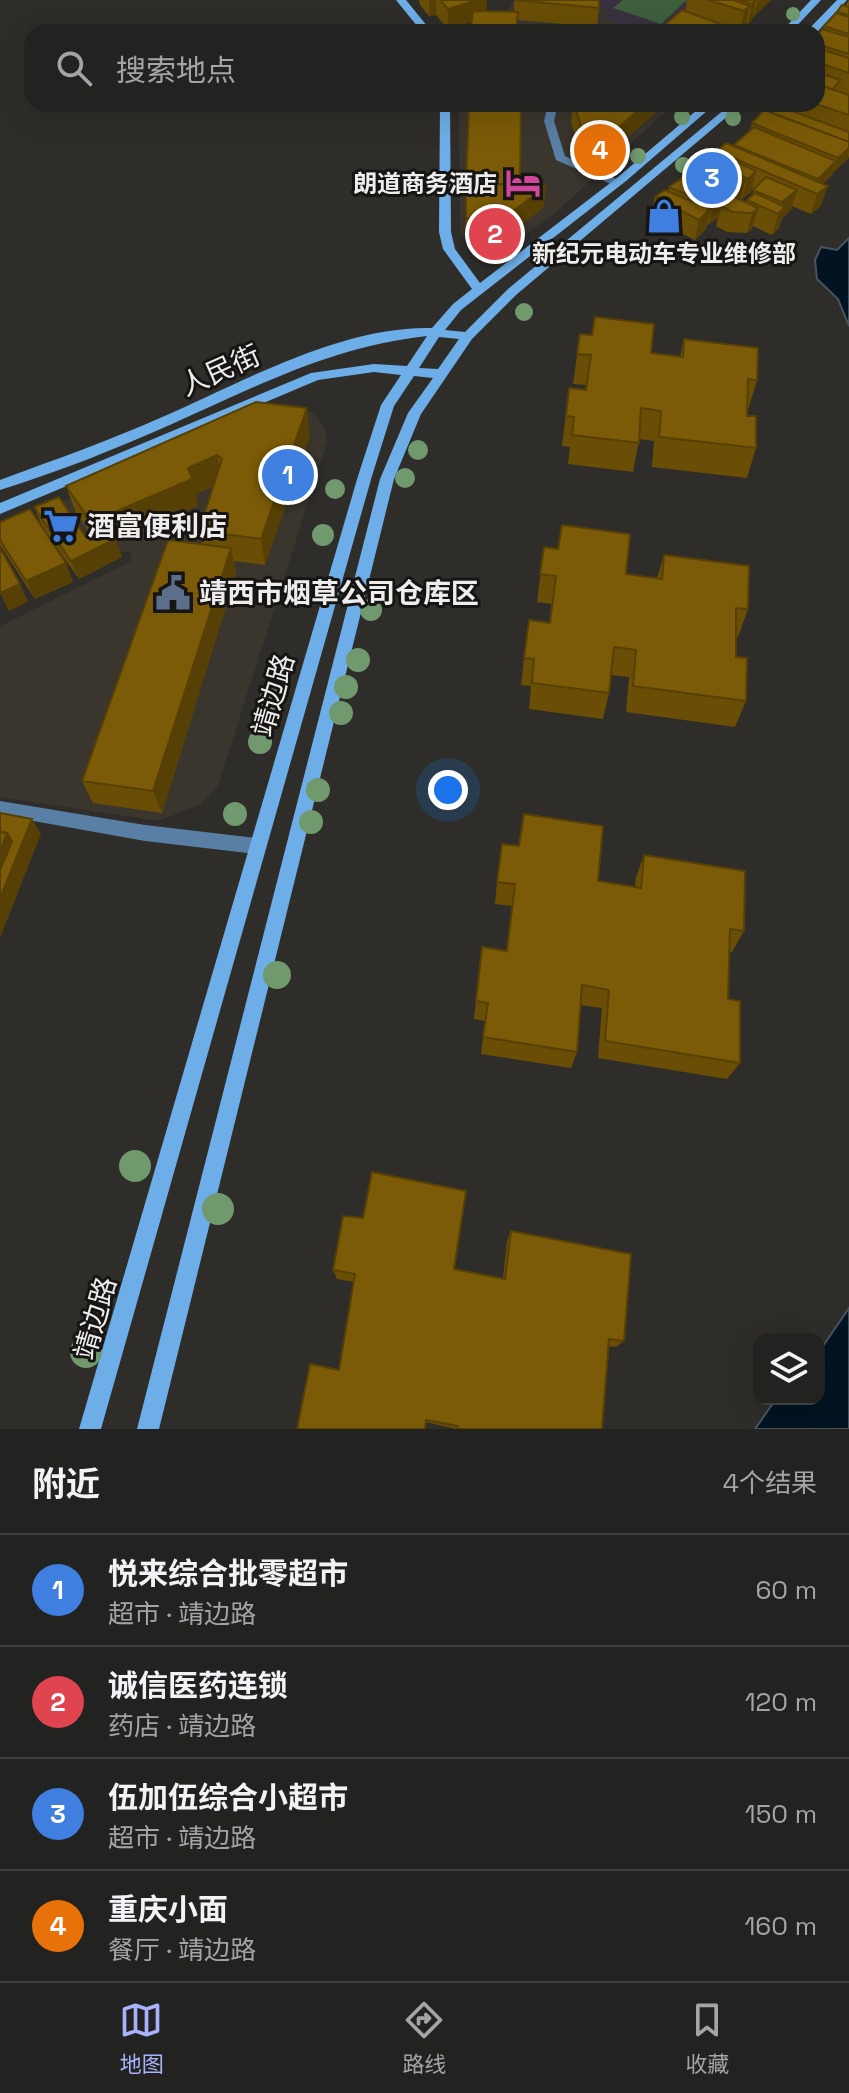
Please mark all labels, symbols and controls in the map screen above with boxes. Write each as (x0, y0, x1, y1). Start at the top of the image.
search box (24, 24, 825, 112)
icon: search (52, 46, 96, 90)
text: 搜索地点 (116, 51, 236, 90)
pin: 4 (574, 120, 626, 180)
pin: 3 (686, 148, 738, 208)
hotel icon: 朗道商务酒店 (504, 164, 542, 202)
place label: 朗道商务酒店 (353, 168, 497, 199)
shop icon: 新纪元电动车专业维修部 (645, 197, 683, 235)
pin: 2 (469, 204, 521, 264)
place label: 新纪元电动车专业维修部 (532, 238, 796, 269)
street label: 人民街 (174, 336, 266, 404)
pin: 1 (262, 445, 314, 505)
supermarket icon: 酒富便利店 (42, 507, 80, 545)
place label: 酒富便利店 (87, 508, 227, 544)
public building icon: 靖西市烟草公司仓库区 (154, 574, 192, 612)
place label: 靖西市烟草公司仓库区 (199, 575, 479, 611)
street label: 靖边路 (244, 650, 302, 740)
your location (428, 770, 468, 810)
street label: 靖边路 (66, 1273, 124, 1363)
map controls (753, 1333, 825, 1405)
button: layers (753, 1333, 825, 1405)
text: 附近 (32, 1463, 100, 1506)
text: 4个结果 (723, 1466, 817, 1500)
text: 悦来综合批零超市 (108, 1554, 348, 1593)
text: 1 (52, 1573, 64, 1607)
text: 60 m (755, 1573, 817, 1607)
text: 超市 · 靖边路 (108, 1597, 256, 1631)
text: 诚信医药连锁 (108, 1666, 288, 1705)
text: 2 (50, 1685, 66, 1719)
text: 120 m (745, 1685, 817, 1719)
text: 药店 · 靖边路 (108, 1709, 256, 1743)
text: 伍加伍综合小超市 (108, 1778, 348, 1817)
text: 3 (50, 1797, 66, 1831)
text: 150 m (745, 1797, 817, 1831)
text: 超市 · 靖边路 (108, 1821, 256, 1855)
text: 重庆小面 (108, 1890, 228, 1929)
text: 4 (50, 1909, 66, 1943)
text: 160 m (745, 1909, 817, 1943)
text: 餐厅 · 靖边路 (108, 1933, 256, 1967)
tab: 地图 (119, 1998, 164, 2078)
tab: 路线 (402, 1998, 447, 2078)
tab: 收藏 (685, 1998, 730, 2078)

